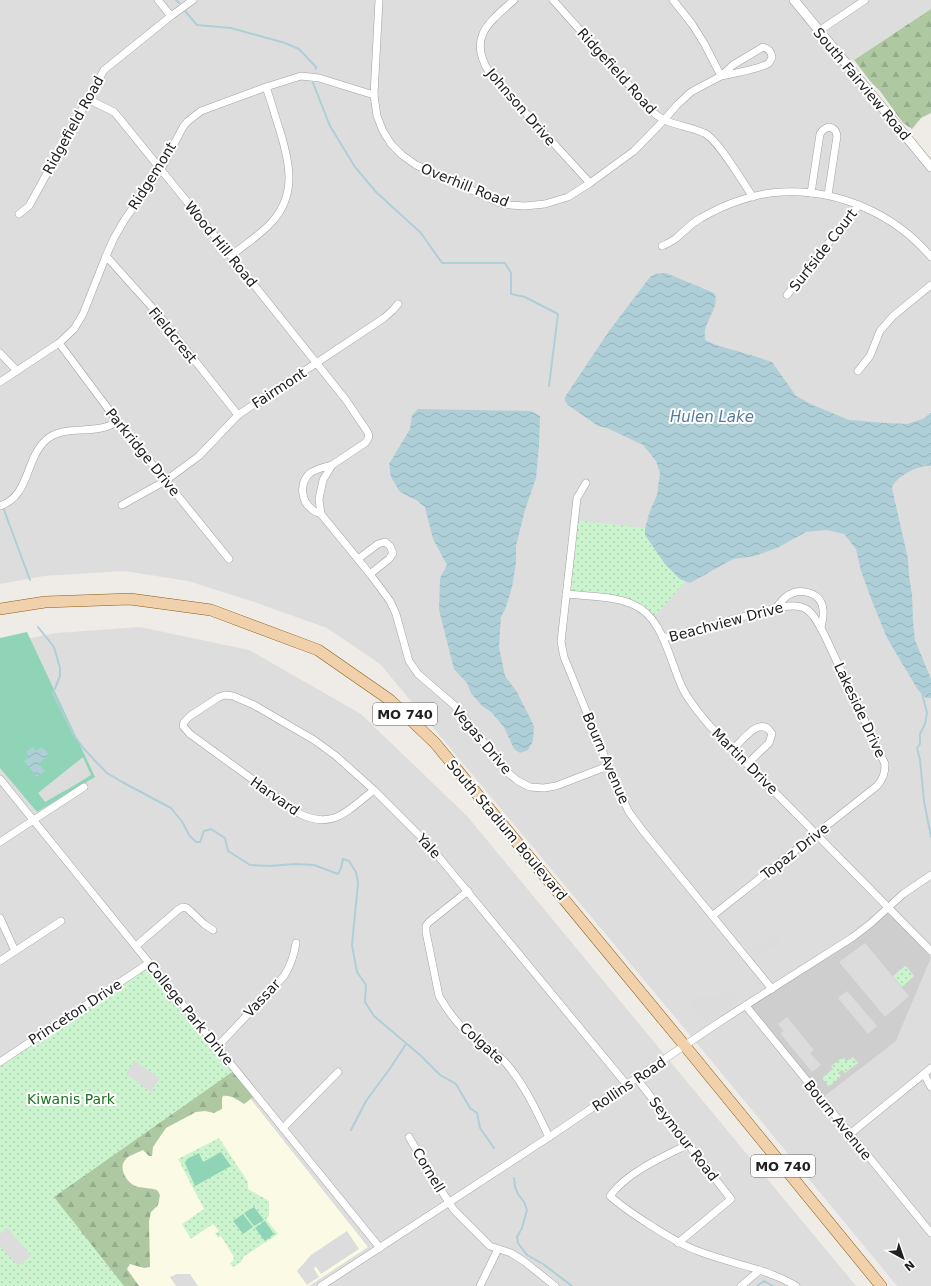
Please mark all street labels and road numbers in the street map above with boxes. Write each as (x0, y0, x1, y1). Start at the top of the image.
street label: South Fairview Road (810, 24, 914, 144)
street label: Ridgefield Road (574, 25, 660, 117)
street label: Johnson Drive (483, 64, 559, 149)
street label: Ridgefield Road (39, 73, 107, 177)
street label: Ridgemont (125, 139, 179, 213)
street label: Overhill Road (419, 160, 511, 210)
street label: Wood Hill Road (182, 198, 260, 290)
street label: Surfside Court (786, 205, 860, 294)
street label: Fieldcrest (146, 304, 201, 366)
street label: Fairmont (249, 364, 309, 411)
street label: Parkridge Drive (103, 405, 183, 499)
street label: Beachview Drive (667, 599, 785, 645)
street label: Lakeside Drive (831, 660, 889, 760)
road number: MO 740 (373, 703, 437, 725)
street label: Vegas Drive (449, 703, 515, 777)
street label: Bourn Avenue (580, 710, 632, 806)
street label: Martin Drive (709, 725, 781, 797)
street label: South Stadium Boulevard (443, 756, 571, 904)
street label: Harvard (247, 773, 303, 819)
street label: Topaz Drive (757, 820, 832, 883)
street label: Yale (413, 830, 444, 862)
street label: College Park Drive (143, 958, 237, 1068)
street label: Princeton Drive (25, 976, 125, 1048)
street label: Vassar (240, 976, 284, 1020)
street label: Colgate (457, 1019, 507, 1067)
street label: Rollins Road (589, 1054, 669, 1114)
street label: Bourn Avenue (801, 1077, 875, 1163)
street label: Seymour Road (646, 1094, 722, 1184)
street label: Cornell (409, 1145, 449, 1195)
road number: MO 740 (751, 1155, 815, 1177)

